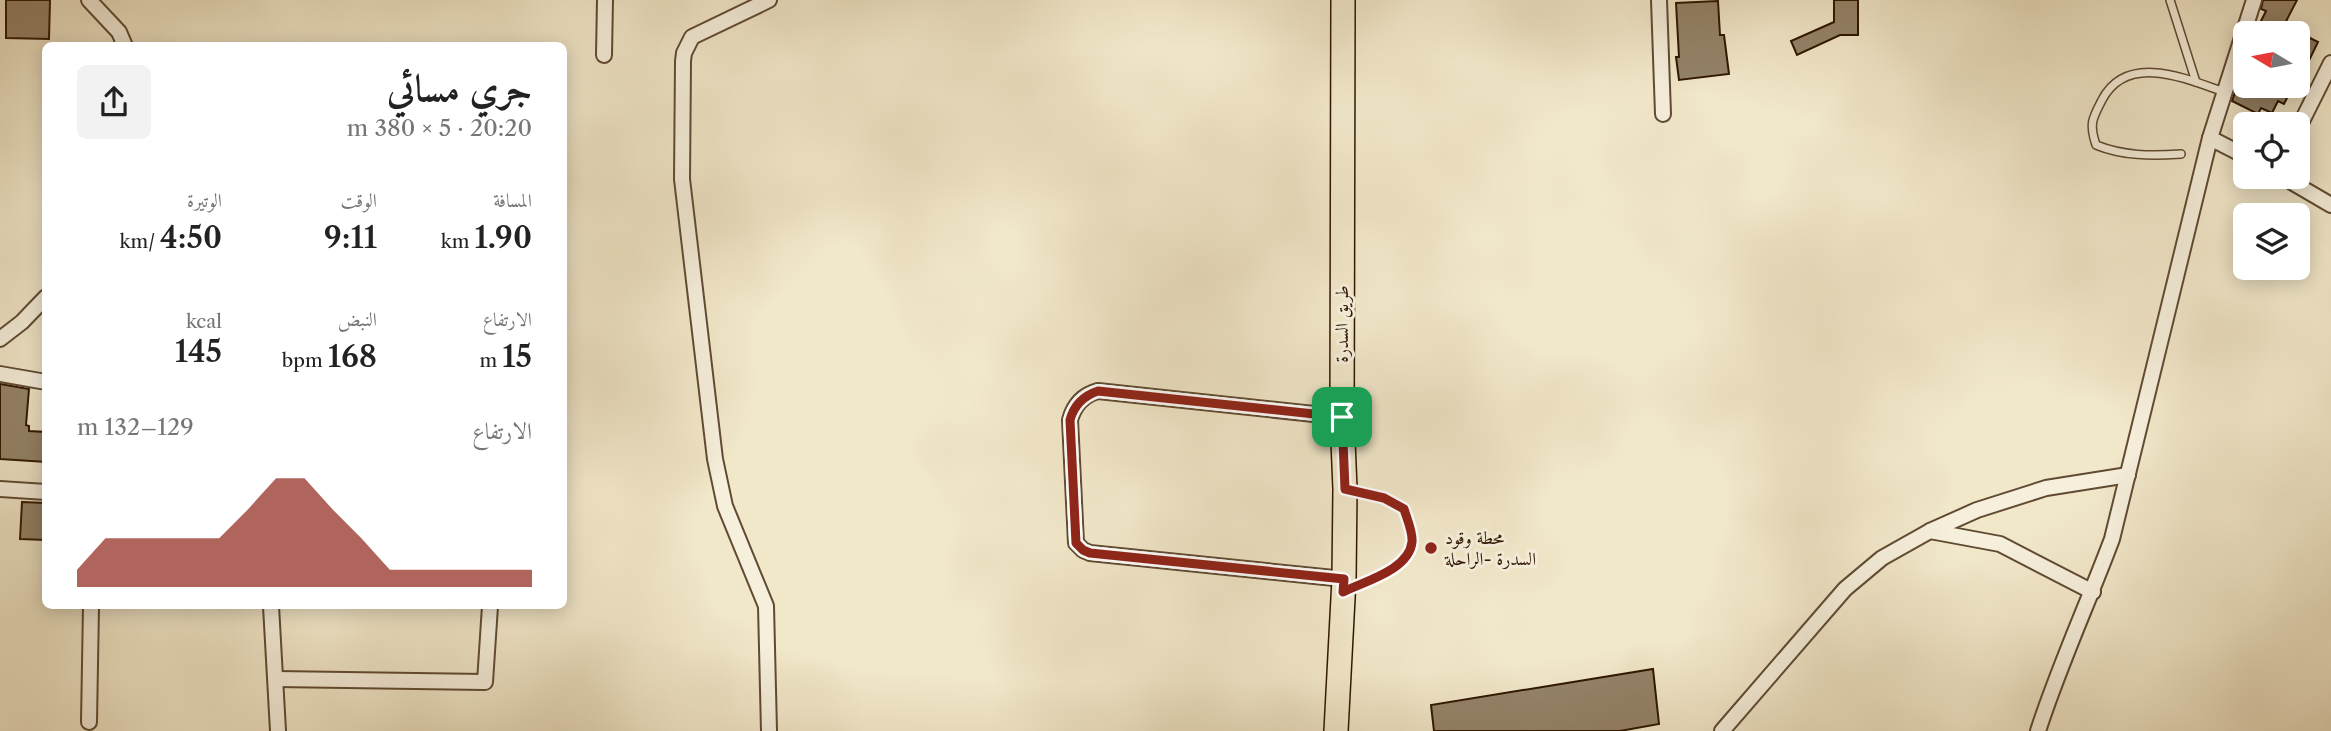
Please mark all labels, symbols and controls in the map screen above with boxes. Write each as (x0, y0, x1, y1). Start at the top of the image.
north arrow (2233, 21, 2310, 98)
map controls (2233, 21, 2310, 280)
text: جري مسائي (387, 64, 532, 111)
button: share (77, 65, 151, 139)
button: locate (2233, 112, 2310, 189)
text: 20:20 · 5 × 380 m (347, 114, 532, 142)
text: الوتيرة (187, 189, 222, 212)
text: الوقت (341, 189, 377, 212)
text: المسافة (493, 189, 532, 212)
button: layers (2233, 203, 2310, 280)
text: 4:50 (160, 219, 222, 256)
text: 9:11 (324, 219, 377, 256)
text: 1.90 (475, 219, 532, 256)
text: /km (119, 230, 160, 253)
text: km (441, 230, 475, 253)
street label: طريق السدرة (1331, 285, 1354, 363)
text: النبض (338, 308, 377, 331)
text: الارتفاع (483, 308, 532, 331)
text: kcal (186, 310, 222, 333)
text: 145 (175, 333, 222, 370)
text: 168 (328, 338, 377, 375)
text: 15 (502, 338, 532, 375)
text: bpm (282, 349, 328, 372)
text: m (480, 349, 502, 372)
pin (1312, 387, 1372, 447)
icon: arrive (1323, 398, 1361, 436)
text: 129–132 m (77, 413, 194, 441)
text: الارتفاع (472, 417, 532, 445)
place label: محطة وقود السدرة -الراحلة (1444, 527, 1536, 570)
marker: محطة وقود السدرة -الراحلة (1423, 540, 1439, 556)

